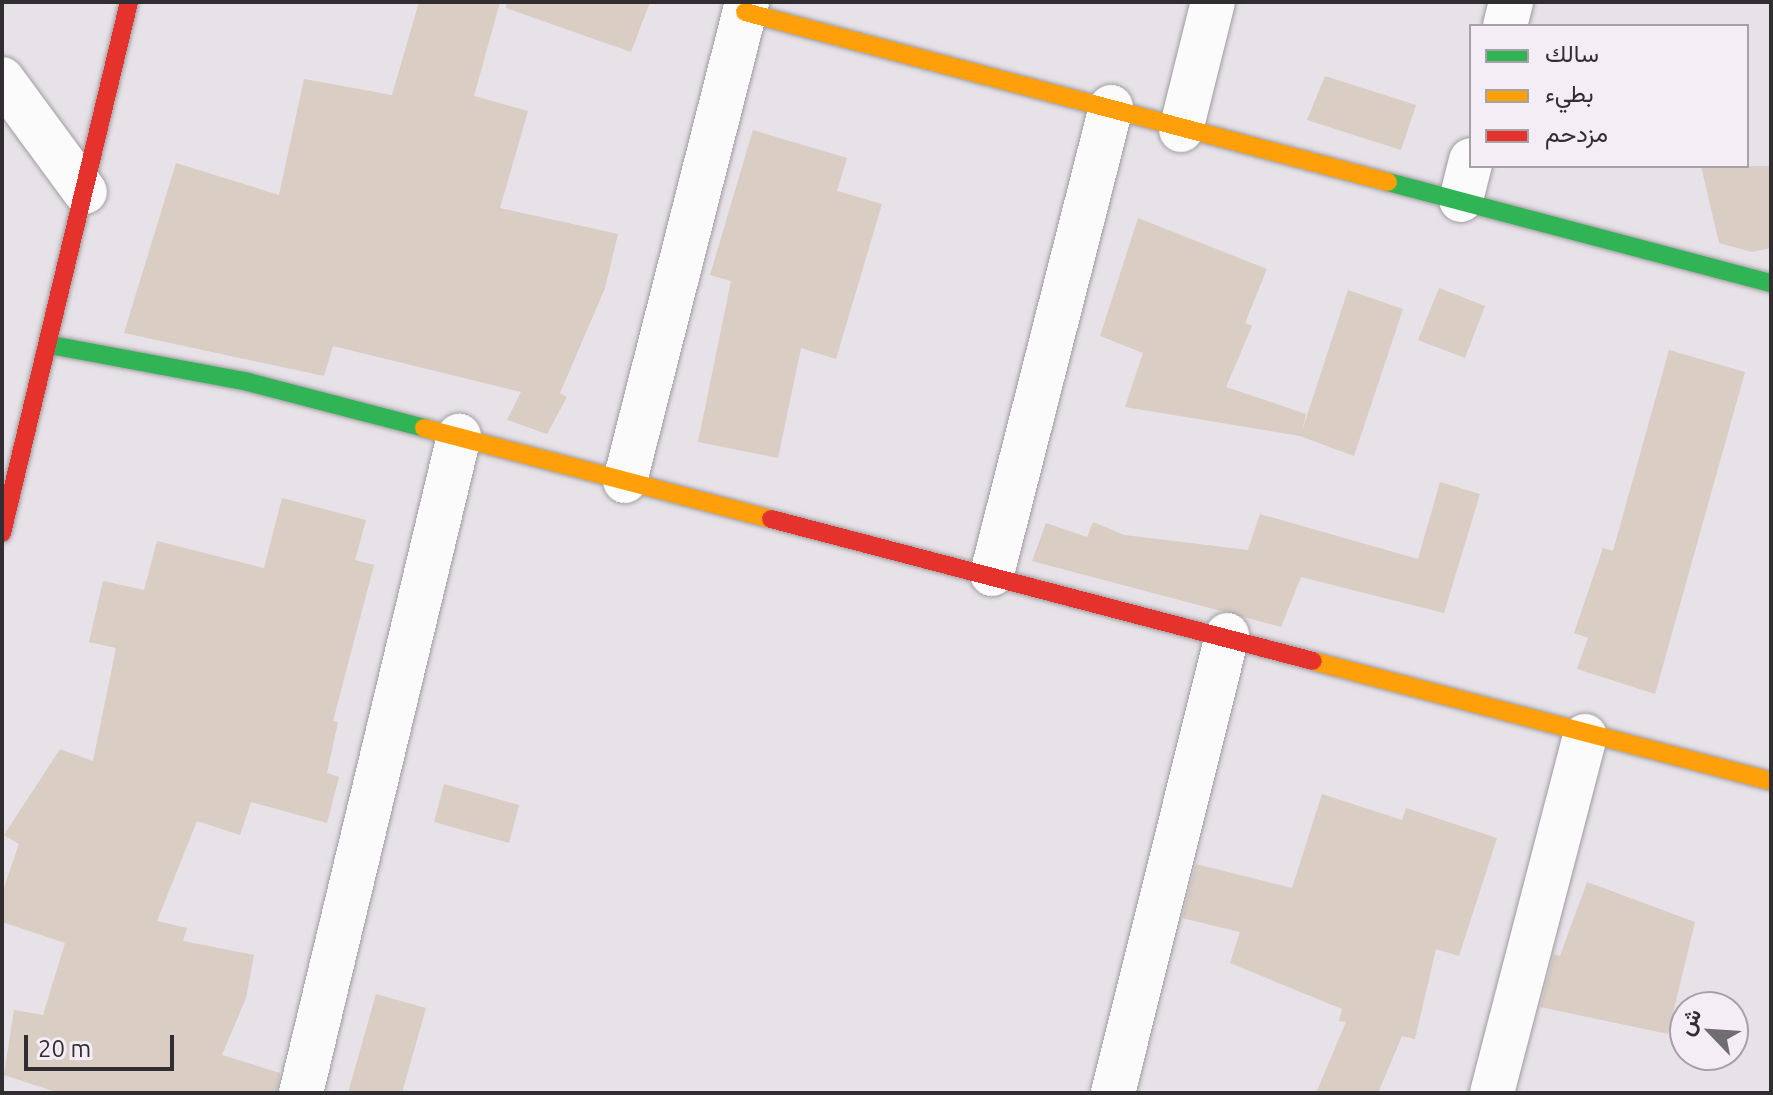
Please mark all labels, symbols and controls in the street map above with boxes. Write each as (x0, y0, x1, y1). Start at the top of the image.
legend (1469, 24, 1749, 168)
text: سالك (1545, 40, 1599, 67)
text: بطيء (1545, 80, 1594, 107)
text: مزدحم (1545, 120, 1608, 147)
north arrow (1669, 991, 1749, 1071)
text: ش (1672, 1004, 1706, 1039)
scale bar (28, 1019, 178, 1069)
text: 20 m (38, 1035, 91, 1062)

